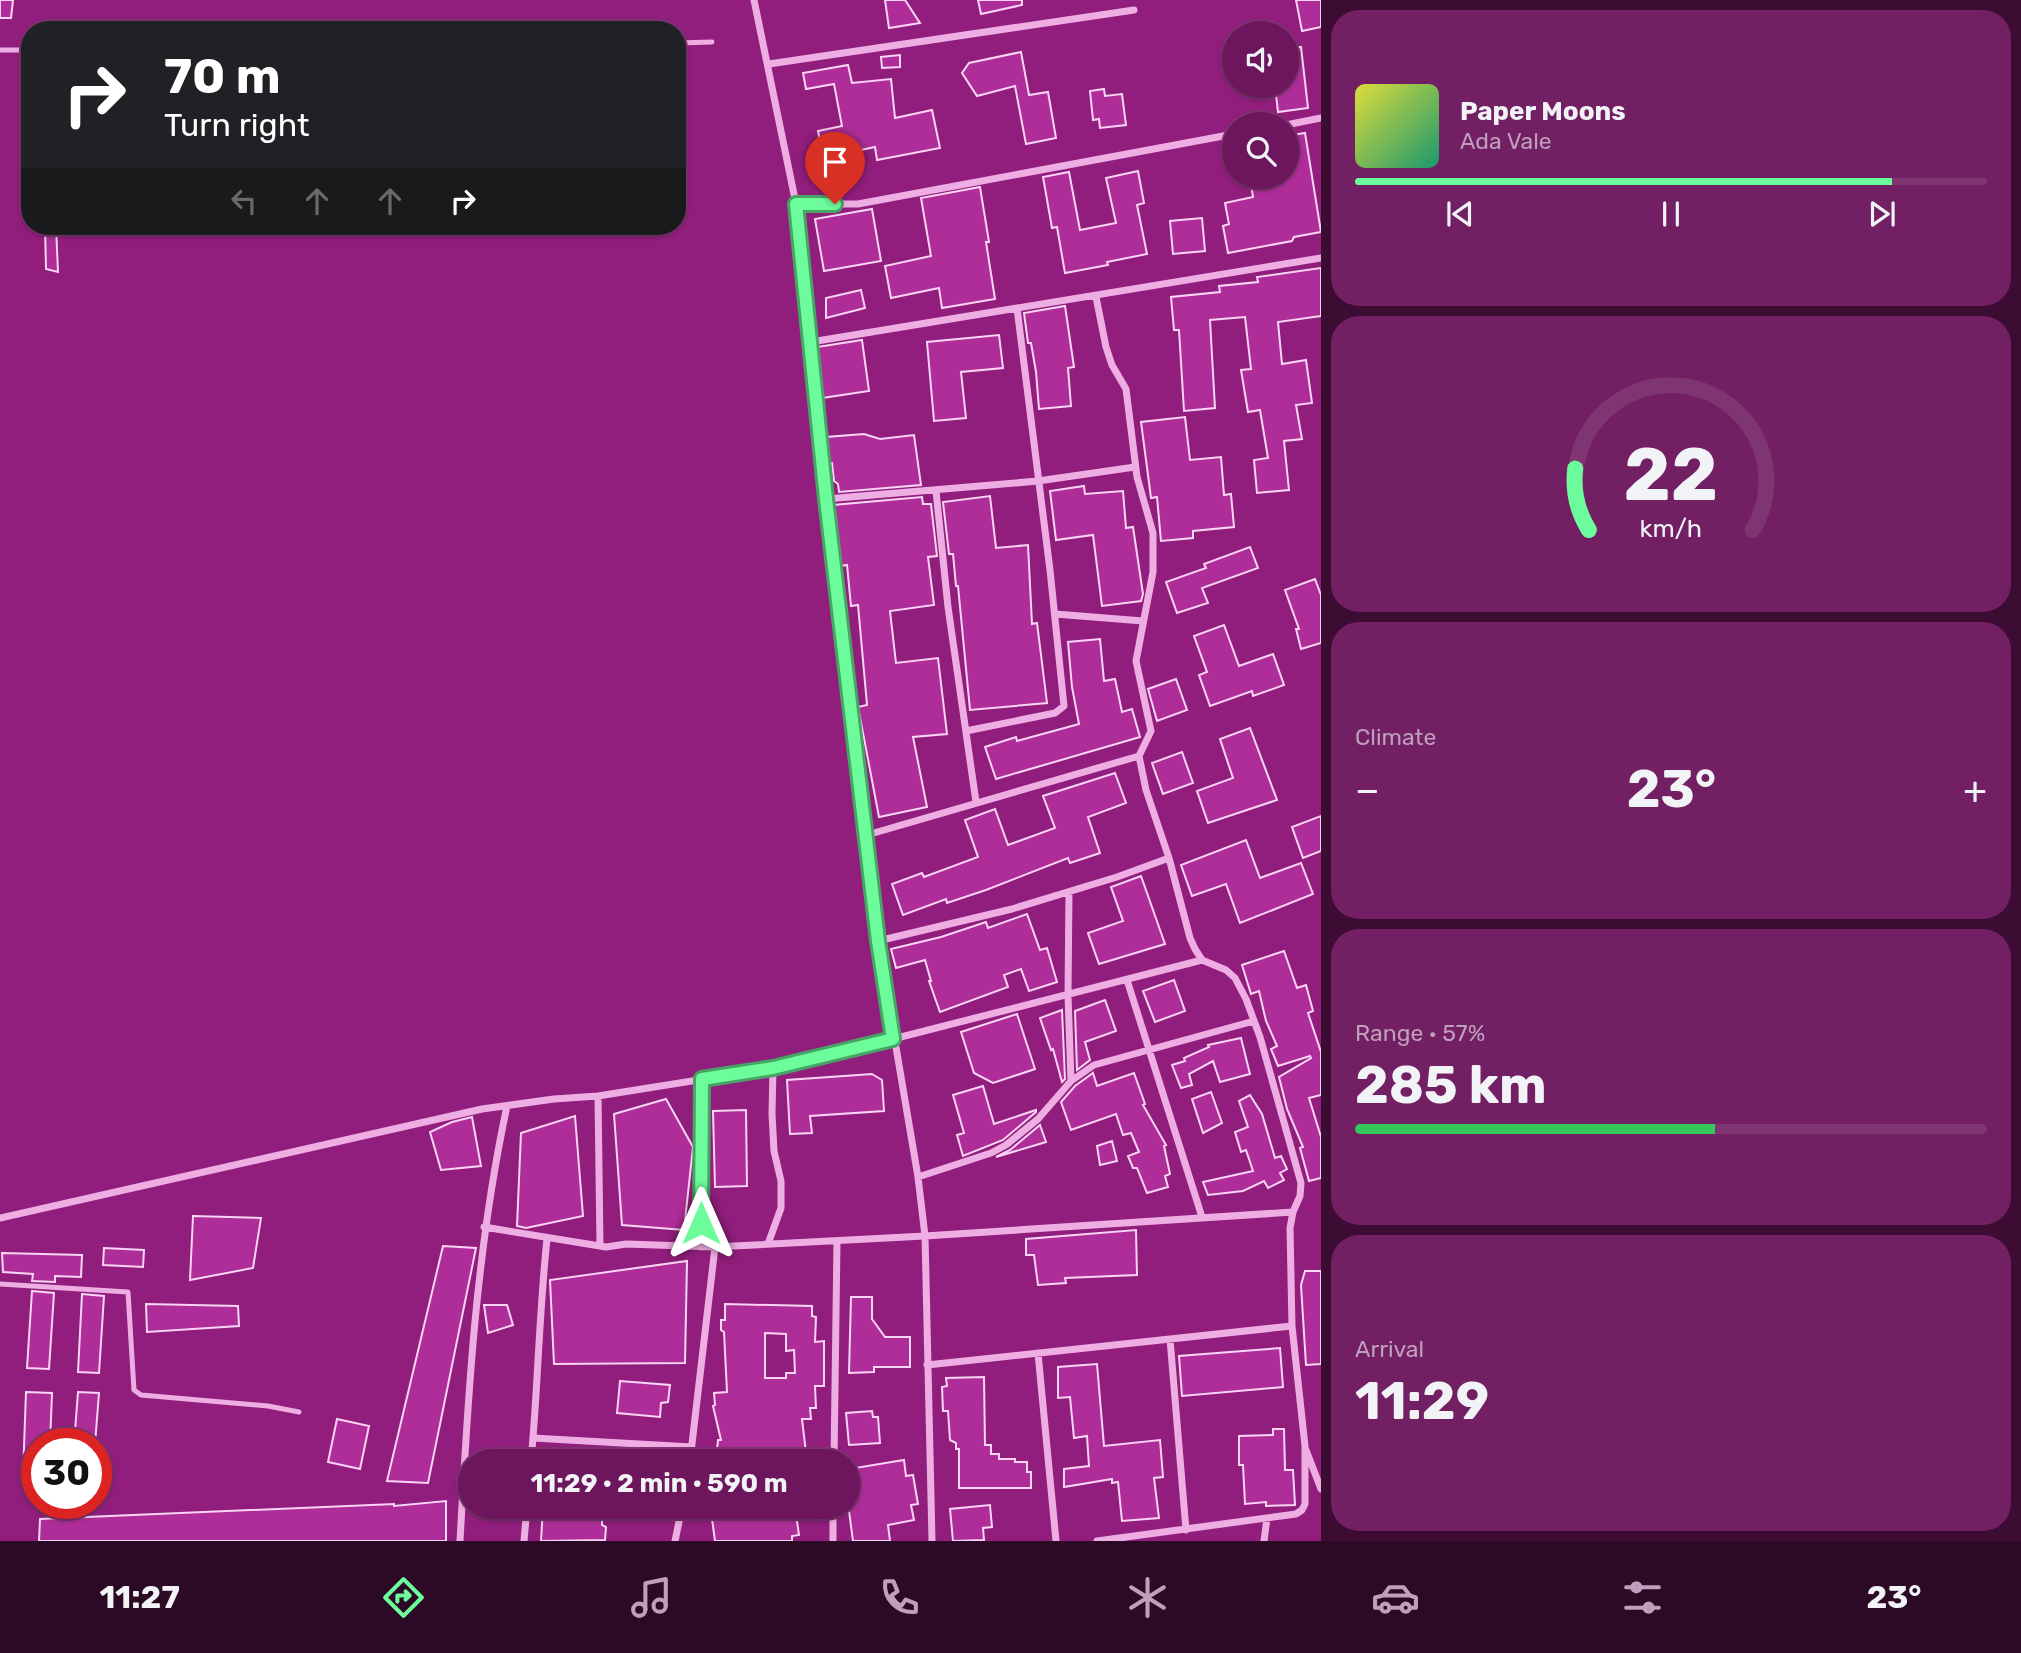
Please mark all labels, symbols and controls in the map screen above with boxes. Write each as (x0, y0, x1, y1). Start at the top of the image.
map controls (1222, 21, 1299, 189)
button: sound (1222, 21, 1299, 98)
text: 70 m (164, 47, 281, 105)
icon: right (49, 49, 140, 140)
text: Paper Moons (1460, 96, 1626, 127)
text: Turn right (164, 106, 309, 144)
button: search (1222, 112, 1299, 189)
text: Ada Vale (1460, 127, 1552, 155)
pin (805, 132, 865, 204)
icon: arrive (816, 143, 854, 181)
icon: left (225, 182, 263, 220)
icon: ahead (298, 182, 336, 220)
icon: ahead (371, 182, 409, 220)
icon: right (444, 182, 482, 220)
icon: previous (1441, 195, 1479, 233)
icon: pause (1652, 195, 1690, 233)
icon: next (1863, 195, 1901, 233)
text: 22 (1624, 433, 1718, 519)
text: km/h (1640, 514, 1702, 543)
text: Climate (1355, 723, 1436, 751)
text: 23° (1627, 758, 1716, 820)
text: − (1355, 767, 1380, 813)
text: + (1963, 767, 1987, 813)
text: Range · 57% (1355, 1019, 1485, 1047)
text: 285 km (1355, 1054, 1547, 1116)
position arrow (664, 1186, 738, 1260)
text: Arrival (1355, 1335, 1424, 1363)
text: 11:29 (1355, 1370, 1489, 1432)
speed limit sign: 30 (21, 1428, 112, 1519)
text: 11:29 · 2 min · 590 m (530, 1468, 788, 1499)
icon: directions (379, 1573, 428, 1622)
icon: music (627, 1573, 676, 1622)
icon: phone (875, 1573, 924, 1622)
icon: climate (1123, 1573, 1172, 1622)
icon: car (1371, 1573, 1420, 1622)
icon: filters (1618, 1573, 1667, 1622)
text: 11:27 (99, 1578, 180, 1616)
text: 23° (1866, 1578, 1921, 1616)

